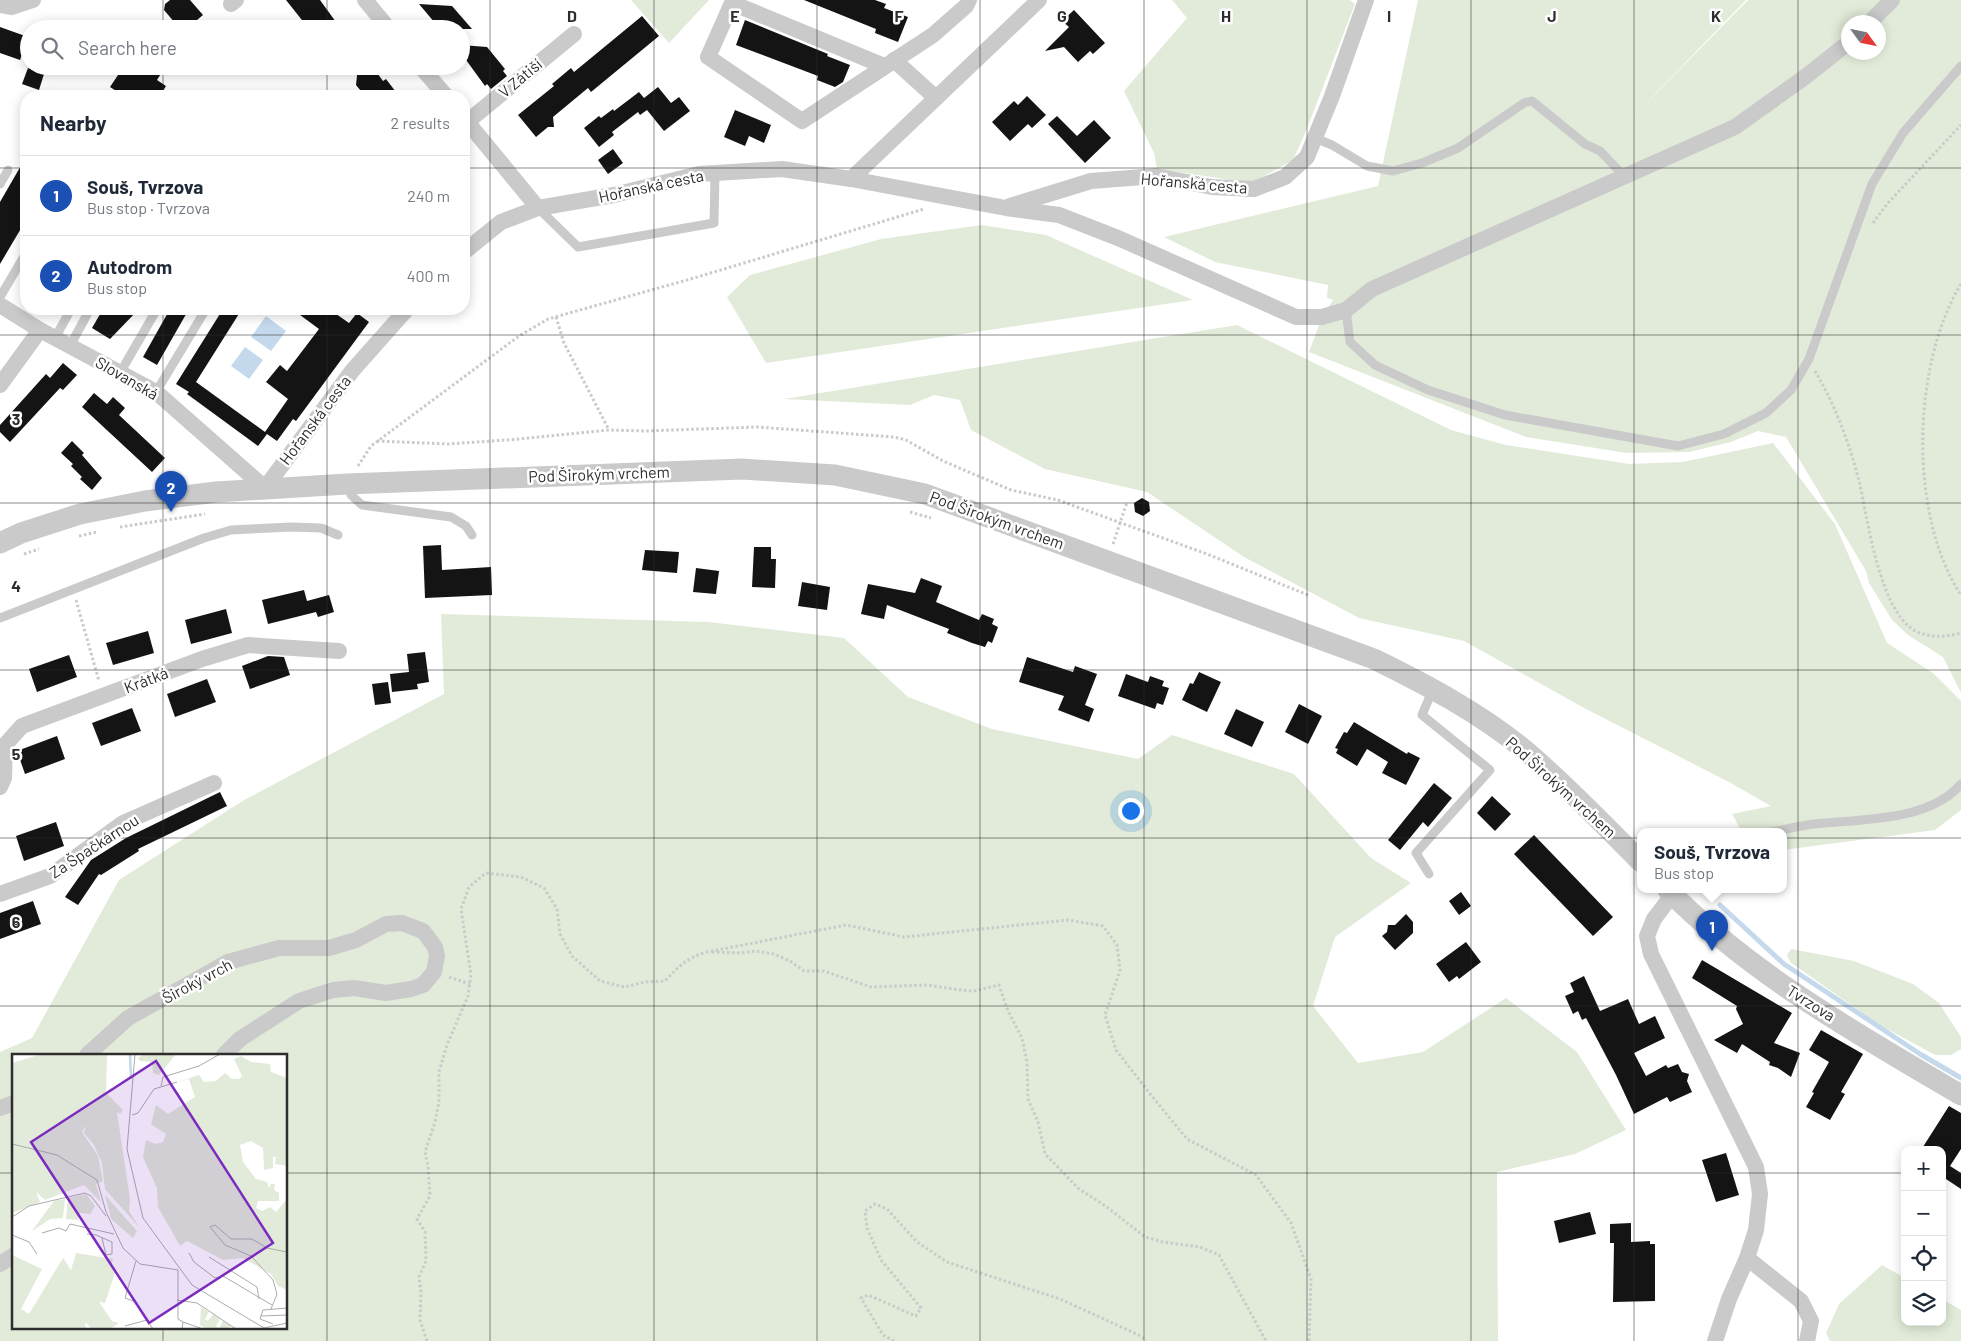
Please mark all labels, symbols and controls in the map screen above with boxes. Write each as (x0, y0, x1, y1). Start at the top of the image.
text: D (567, 6, 577, 25)
text: E (730, 6, 740, 25)
text: F (895, 6, 904, 25)
text: G (1057, 6, 1067, 25)
text: H (1221, 6, 1231, 25)
text: I (1387, 6, 1391, 25)
text: J (1547, 6, 1557, 25)
text: K (1711, 6, 1721, 25)
north arrow (1841, 15, 1886, 60)
search box (20, 20, 470, 75)
icon: search (38, 34, 66, 62)
text: Search here (78, 36, 177, 59)
street label: V Zátiší (494, 54, 546, 101)
text: Nearby (40, 110, 106, 135)
text: 2 results (391, 113, 450, 132)
street label: Hořanská cesta (597, 165, 705, 206)
street label: Hořanská cesta (1140, 168, 1248, 197)
text: Souš, Tvrzova (87, 175, 203, 198)
text: 1 (53, 186, 59, 205)
text: 240 m (407, 186, 450, 205)
text: Bus stop · Tvrzova (87, 198, 210, 217)
text: Autodrom (87, 255, 172, 278)
text: 2 (52, 266, 60, 285)
text: 400 m (407, 266, 450, 285)
text: Bus stop (87, 278, 147, 297)
street label: Slovanská (92, 352, 162, 403)
street label: Hořanská cesta (275, 371, 354, 468)
text: 3 (12, 409, 20, 428)
street label: Pod Širokým vrchem (528, 462, 670, 485)
pin: 2 (155, 471, 187, 512)
street label: Pod Širokým vrchem (927, 486, 1067, 553)
text: 4 (11, 576, 21, 595)
street label: Krátká (121, 662, 171, 697)
street label: Pod Širokým vrchem (1502, 732, 1620, 841)
text: 5 (12, 744, 21, 763)
your location (1118, 798, 1144, 824)
street label: Za Špačkárnou (46, 810, 142, 881)
popup (1637, 828, 1787, 893)
text: Souš, Tvrzova (1654, 840, 1770, 863)
text: Bus stop (1654, 863, 1714, 882)
pin: 1 (1696, 910, 1728, 951)
text: 6 (12, 912, 21, 931)
street label: Široký vrch (158, 954, 235, 1007)
street label: Tvrzova (1784, 980, 1839, 1025)
inset map (12, 1054, 288, 1328)
map controls (1901, 1146, 1946, 1326)
button: + (1901, 1146, 1946, 1191)
button: − (1901, 1191, 1946, 1236)
button: locate (1901, 1236, 1946, 1281)
button: layers (1901, 1281, 1946, 1326)

